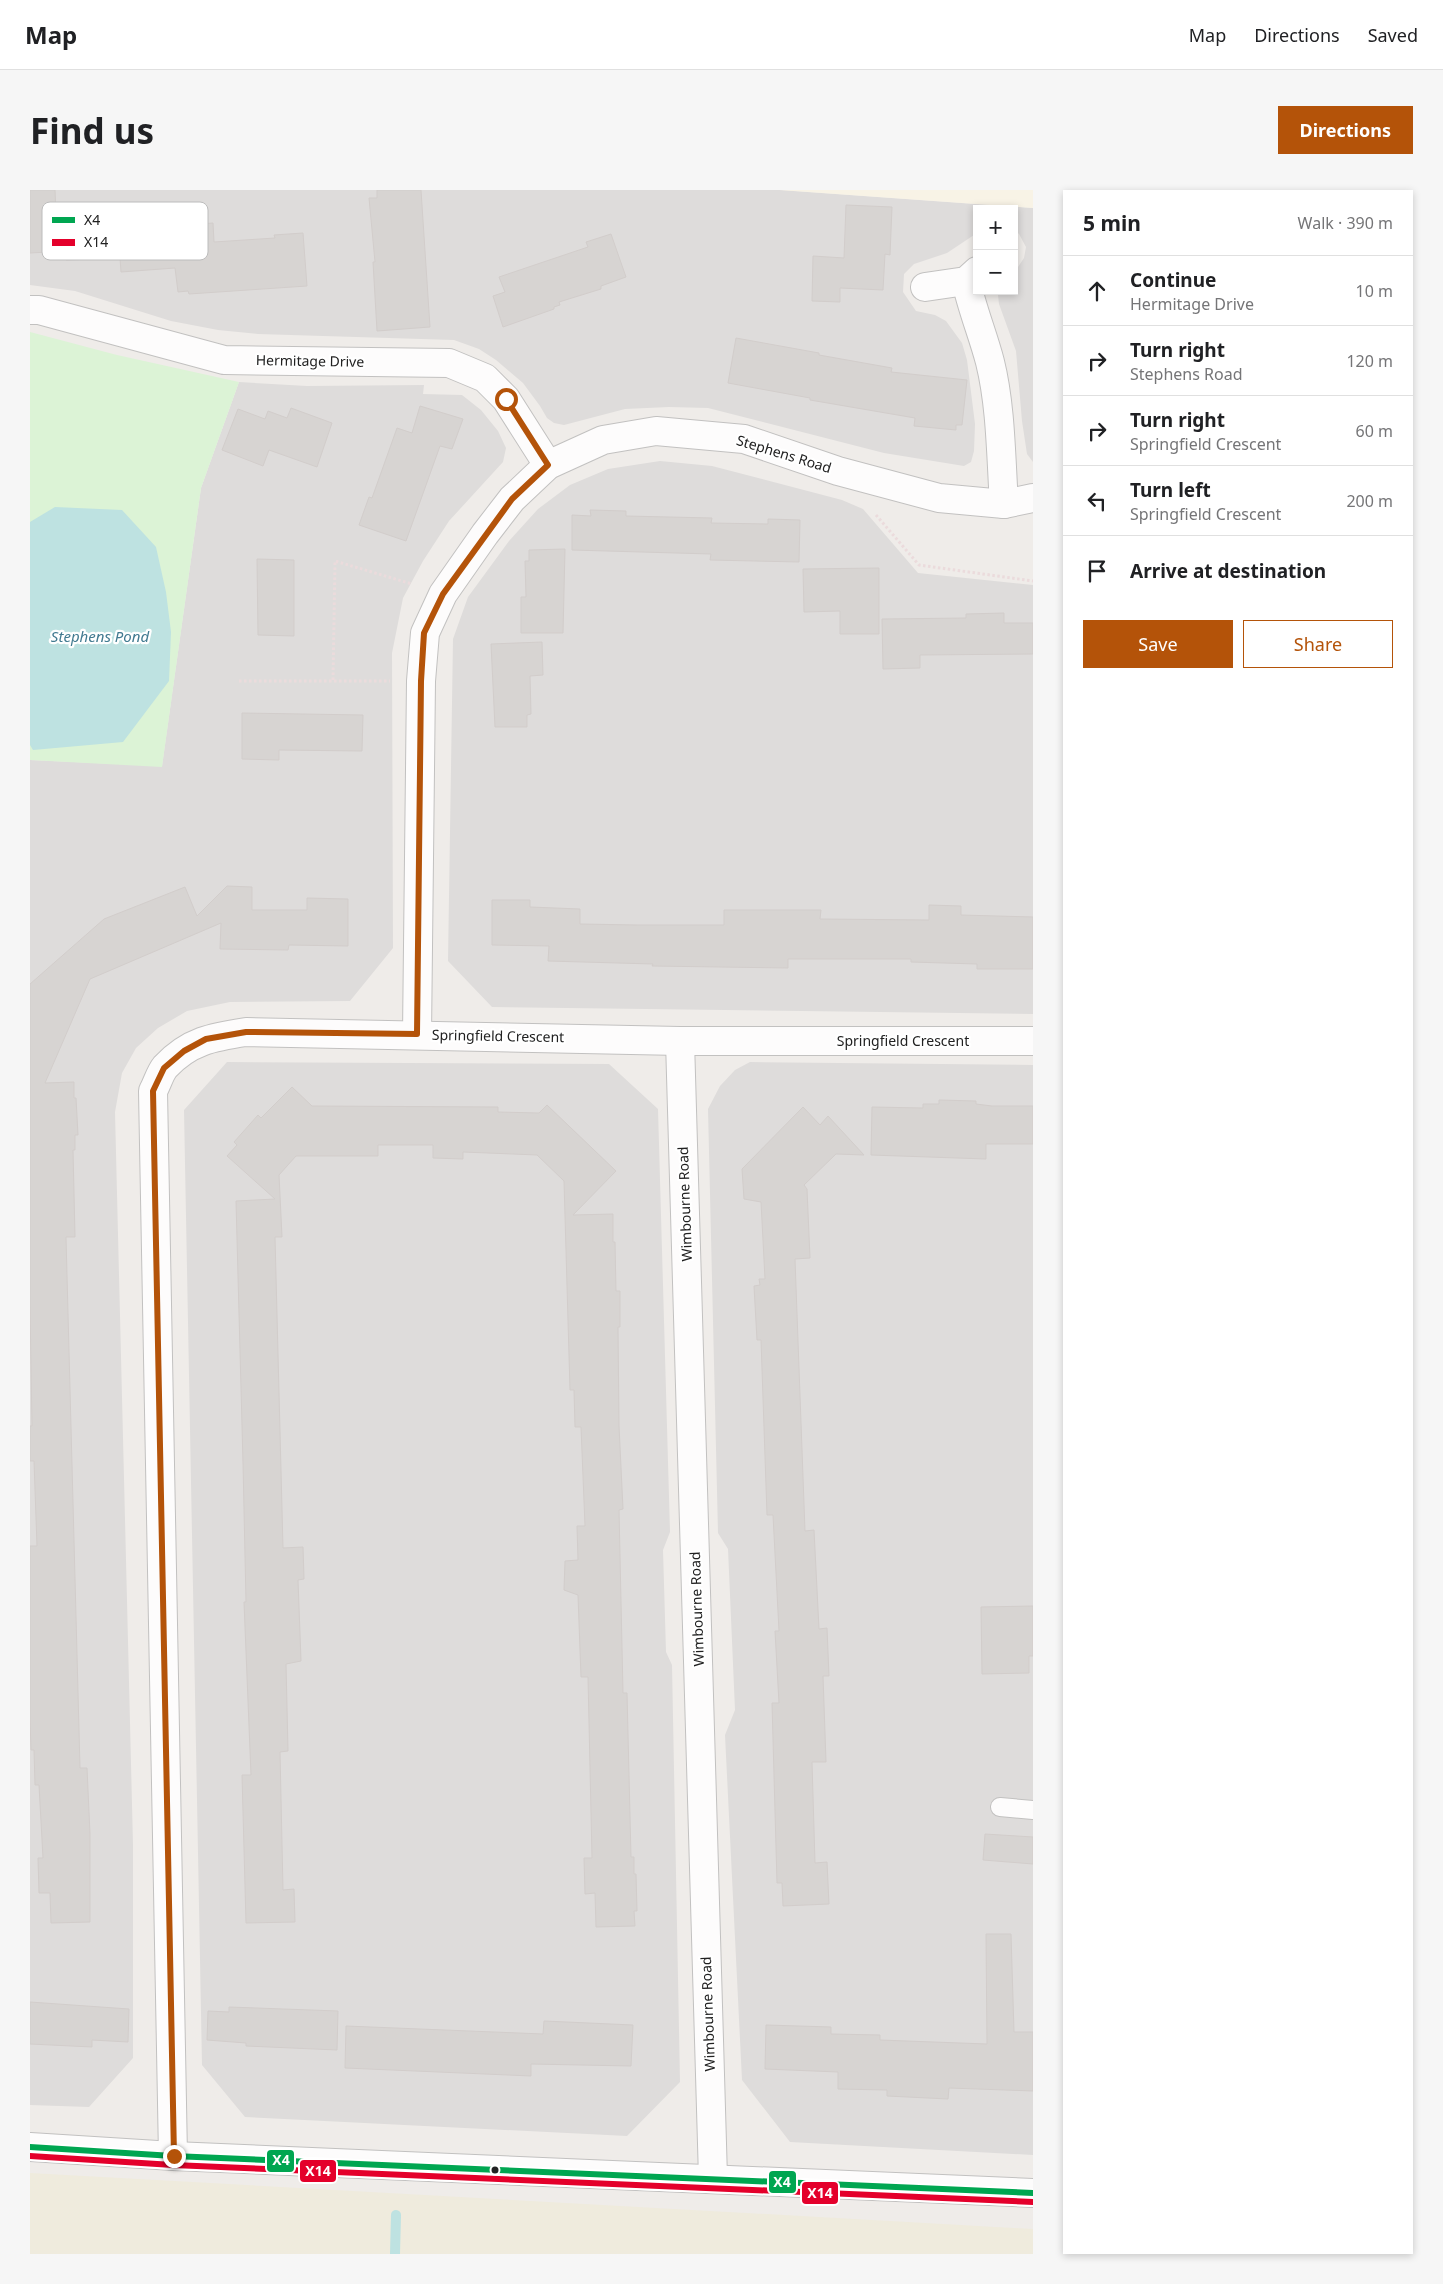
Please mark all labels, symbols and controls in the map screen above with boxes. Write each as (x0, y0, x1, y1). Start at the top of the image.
text: Map (25, 18, 77, 51)
text: Map (1189, 23, 1226, 47)
text: Directions (1254, 23, 1340, 47)
text: Saved (1368, 23, 1418, 47)
button: Directions (1278, 106, 1413, 154)
text: Find us (30, 107, 154, 154)
legend (42, 202, 208, 260)
map controls (973, 205, 1018, 295)
button: + (973, 205, 1018, 250)
text: 5 min (1083, 209, 1141, 237)
text: X4 (84, 210, 100, 229)
text: Walk · 390 m (1298, 212, 1393, 234)
text: X14 (84, 232, 108, 251)
button: − (973, 250, 1018, 295)
text: Continue (1130, 267, 1216, 293)
icon: ahead (1083, 277, 1111, 305)
text: 10 m (1356, 280, 1393, 302)
text: Hermitage Drive (1130, 293, 1254, 315)
text: Turn right (1130, 337, 1225, 363)
icon: right (1083, 347, 1111, 375)
street label: Hermitage Drive (256, 350, 364, 371)
text: 120 m (1346, 350, 1393, 372)
text: Stephens Road (1130, 363, 1243, 385)
route start (495, 388, 518, 411)
text: Turn right (1130, 407, 1225, 433)
icon: right (1083, 417, 1111, 445)
text: 60 m (1356, 420, 1393, 442)
street label: Stephens Road (734, 430, 834, 477)
text: Springfield Crescent (1130, 433, 1281, 455)
text: Turn left (1130, 477, 1211, 503)
icon: left (1083, 487, 1111, 515)
text: 200 m (1346, 490, 1393, 512)
text: Springfield Crescent (1130, 503, 1281, 525)
icon: arrive (1083, 557, 1111, 585)
text: Arrive at destination (1130, 558, 1326, 584)
button: Save (1083, 620, 1233, 668)
button: Share (1243, 620, 1393, 668)
water label: Stephens Pond (51, 626, 149, 646)
street label: Springfield Crescent (432, 1025, 564, 1046)
street label: Springfield Crescent (837, 1031, 969, 1050)
street label: Wimbourne Road (673, 1146, 696, 1262)
street label: Wimbourne Road (685, 1551, 708, 1667)
street label: Wimbourne Road (696, 1956, 719, 2072)
route end (163, 2145, 186, 2168)
line badge: X4 (266, 2149, 295, 2173)
text: X4 (272, 2150, 290, 2169)
line badge: X14 (299, 2159, 337, 2183)
text: X14 (305, 2161, 331, 2180)
unlabelled marker (490, 2165, 500, 2175)
line badge: X4 (768, 2170, 797, 2194)
text: X4 (773, 2172, 791, 2191)
line badge: X14 (801, 2181, 839, 2205)
text: X14 (807, 2183, 833, 2202)

